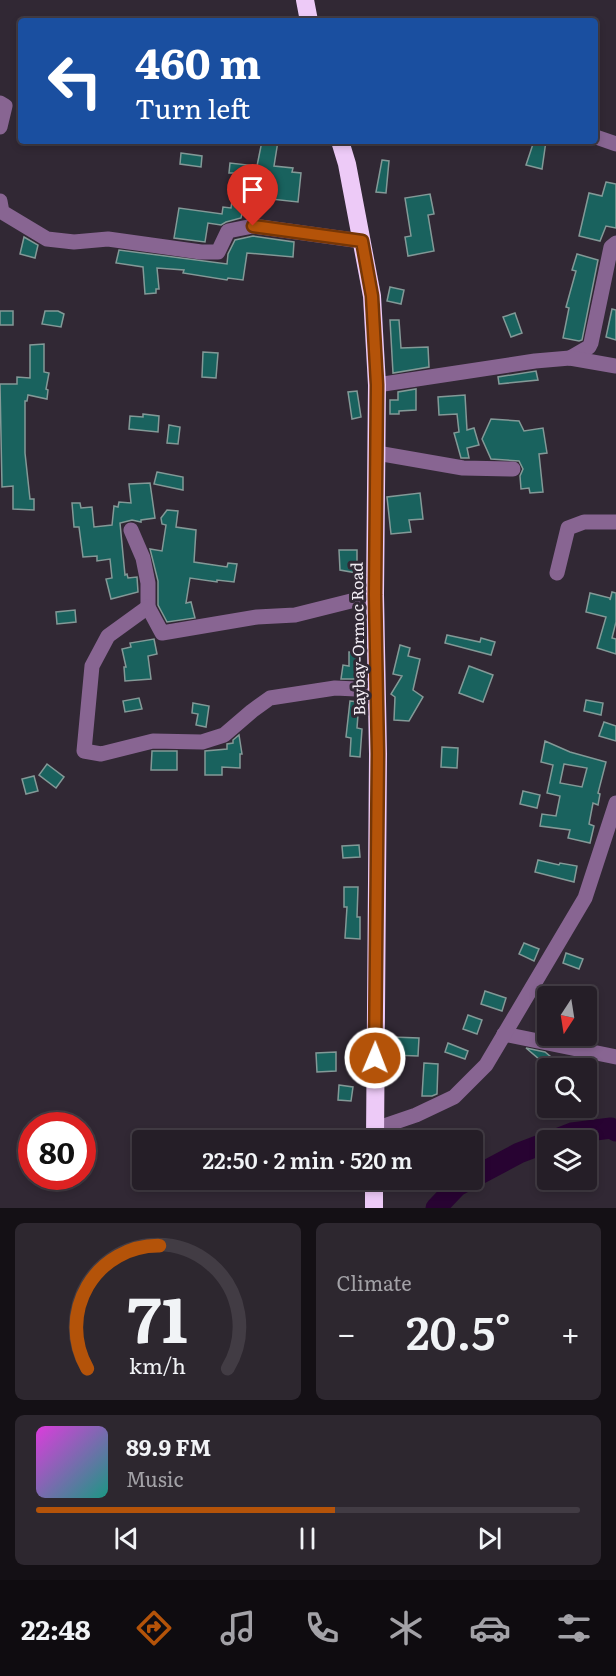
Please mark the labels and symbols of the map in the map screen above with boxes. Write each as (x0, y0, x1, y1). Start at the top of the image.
pin (227, 164, 278, 226)
street label: Baybay-Ormoc Road (344, 562, 370, 716)
north arrow (537, 986, 597, 1046)
position arrow (343, 1026, 407, 1090)
speed limit sign: 80 (18, 1112, 96, 1190)

